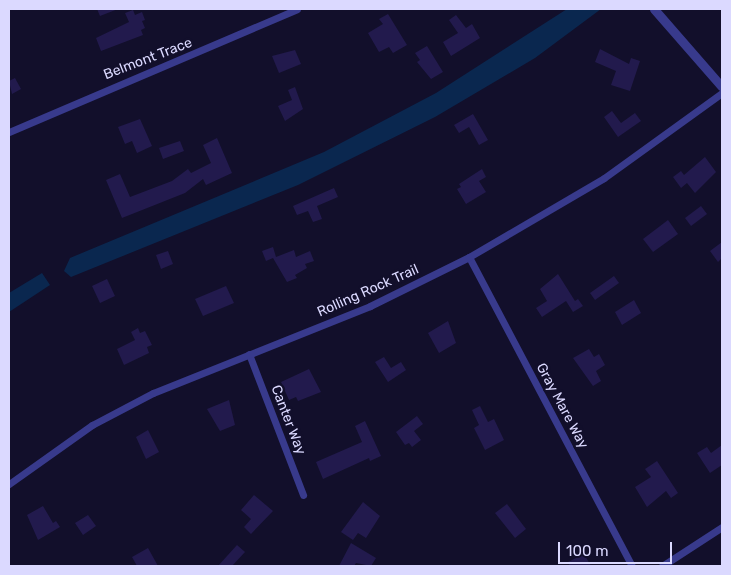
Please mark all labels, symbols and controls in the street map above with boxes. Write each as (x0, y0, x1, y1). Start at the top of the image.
street label: Belmont Trace (101, 34, 195, 84)
street label: Rolling Rock Trail (314, 261, 422, 321)
street label: Gray Mare Way (532, 360, 592, 452)
street label: Canter Way (267, 383, 309, 457)
scale bar (561, 532, 675, 564)
text: 100 m (566, 542, 608, 560)

